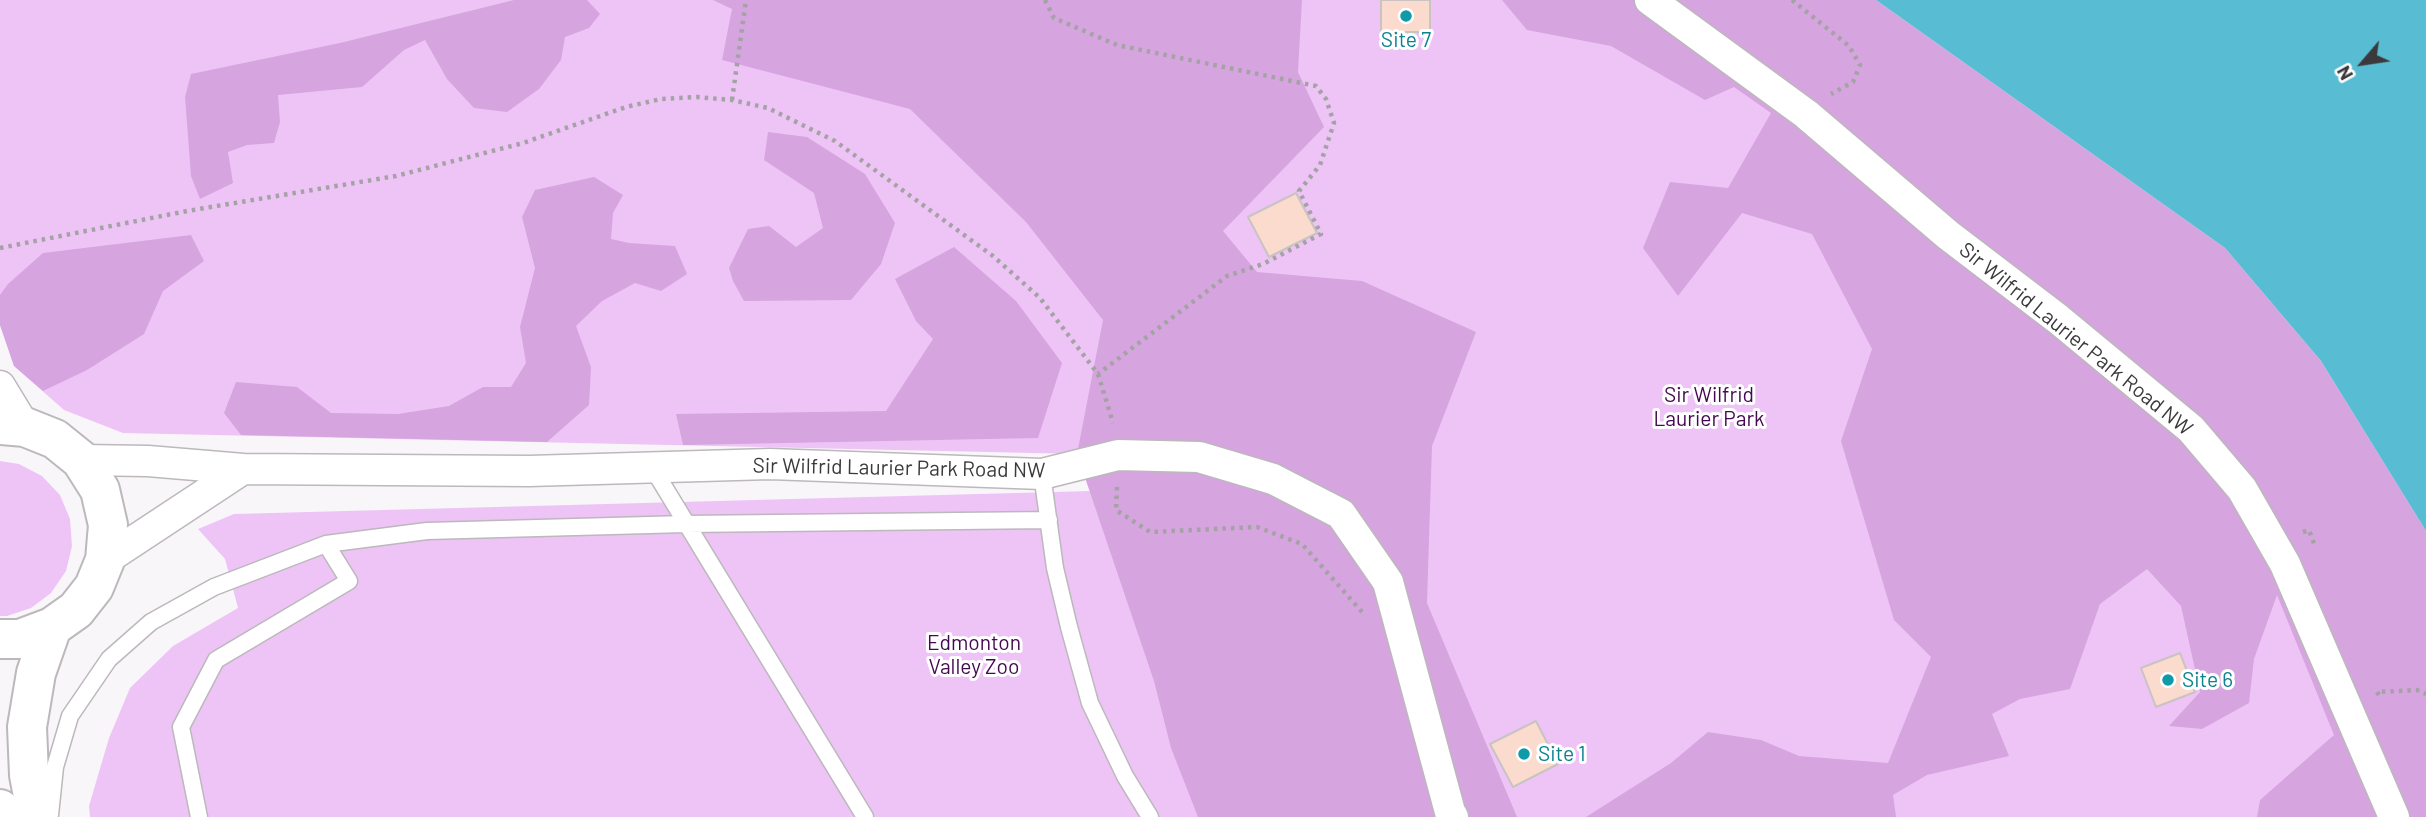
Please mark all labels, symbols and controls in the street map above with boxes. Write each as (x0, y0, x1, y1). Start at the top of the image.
marker: Site 7 (1398, 8, 1414, 24)
place label: Site 7 (1381, 27, 1431, 53)
north arrow (2328, 28, 2398, 98)
text: N (2331, 62, 2357, 85)
street label: Sir Wilfrid Laurier Park Road NW (1954, 237, 2198, 441)
park label: Sir Wilfrid Laurier Park (1653, 382, 1765, 432)
street label: Sir Wilfrid Laurier Park Road NW (752, 453, 1046, 483)
park label: Edmonton Valley Zoo (927, 630, 1021, 680)
place label: Site 6 (2182, 667, 2233, 693)
marker: Site 6 (2160, 672, 2176, 688)
place label: Site 1 (1538, 741, 1586, 767)
marker: Site 1 (1516, 746, 1532, 762)

